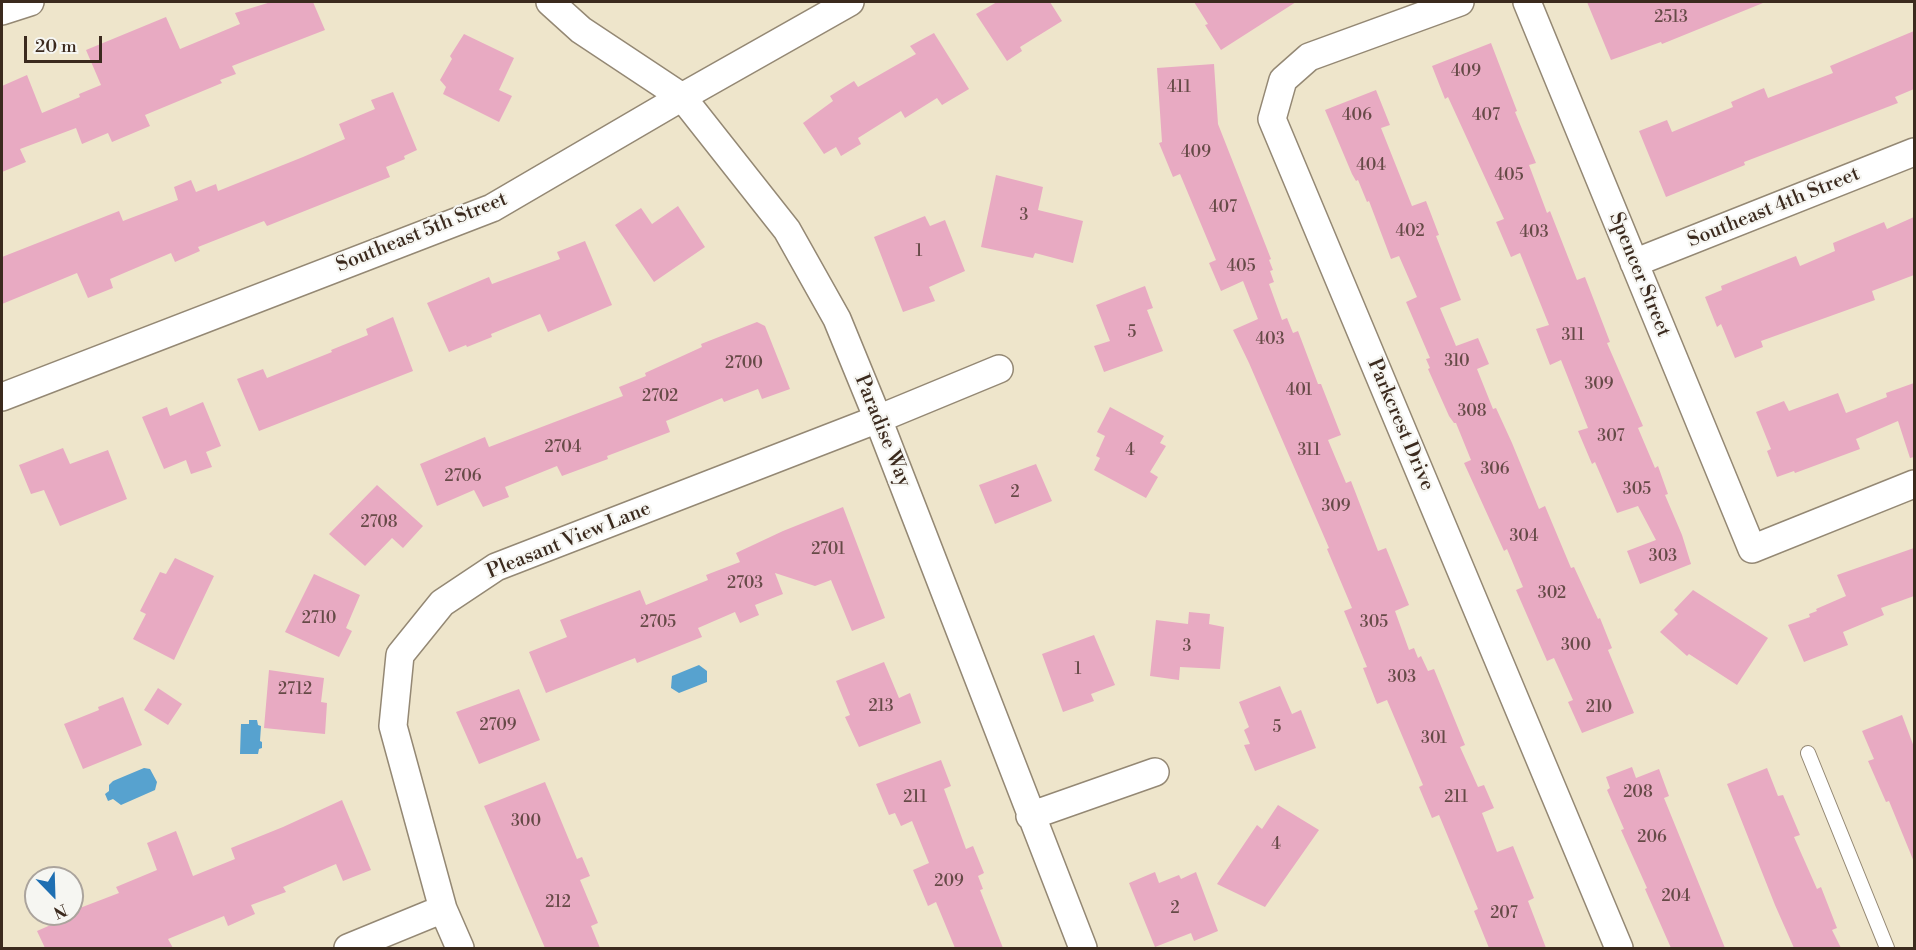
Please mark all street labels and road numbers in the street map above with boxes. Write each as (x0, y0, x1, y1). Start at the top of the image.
street label: Southeast 4th Street (1685, 163, 1863, 253)
street label: Southeast 5th Street (333, 188, 511, 278)
street label: Spencer Street (1603, 209, 1675, 341)
street label: Parkcrest Drive (1361, 355, 1439, 495)
street label: Paradise Way (849, 371, 915, 491)
street label: Pleasant View Lane (483, 497, 655, 585)

